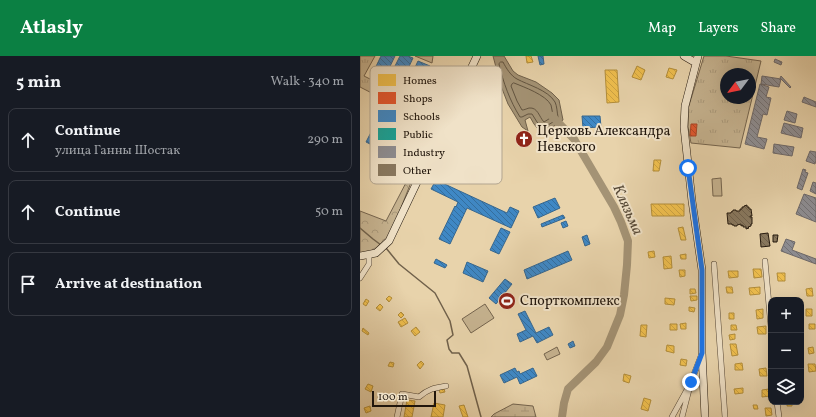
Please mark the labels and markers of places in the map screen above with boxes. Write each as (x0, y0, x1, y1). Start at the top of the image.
place label: Церковь Александра Невского (537, 122, 670, 157)
church icon: Церковь Александра Невского (514, 129, 534, 149)
sports icon: Спорткомплекс (497, 291, 517, 311)
place label: Спорткомплекс (520, 292, 620, 311)

